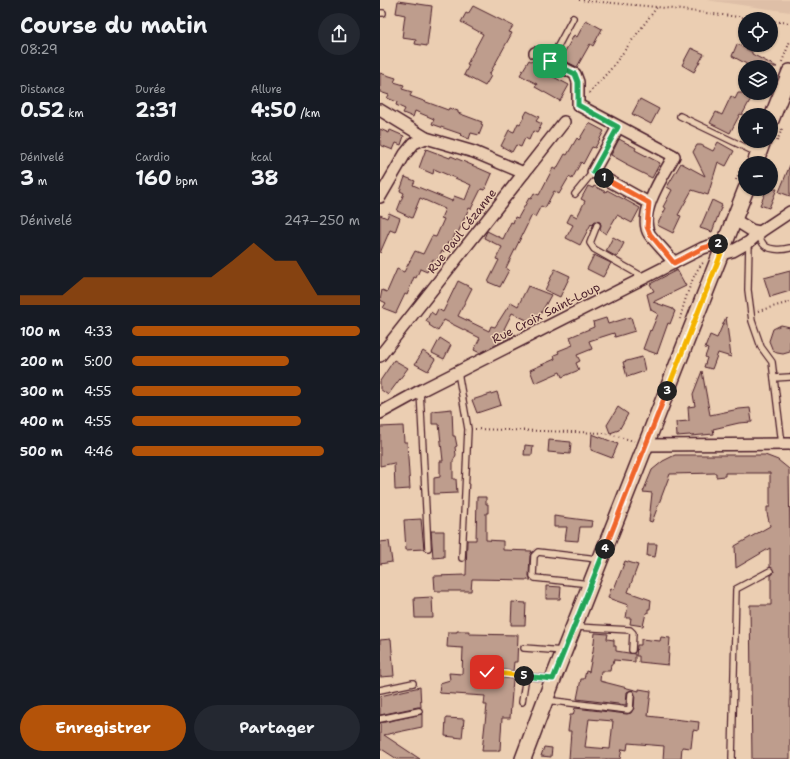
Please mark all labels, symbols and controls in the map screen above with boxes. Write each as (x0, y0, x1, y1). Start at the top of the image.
text: Course du matin (20, 11, 207, 40)
map controls (738, 12, 778, 196)
button: locate (738, 12, 778, 52)
button: share (318, 13, 360, 55)
text: 08:29 (20, 41, 58, 58)
pin (533, 44, 567, 78)
icon: arrive (539, 50, 561, 72)
button: layers (738, 60, 778, 100)
text: Distance (20, 82, 65, 97)
text: Durée (135, 82, 166, 97)
text: Allure (251, 82, 282, 97)
text: 0.52 (20, 97, 64, 123)
text: 2:31 (135, 97, 177, 123)
text: 4:50 (251, 97, 297, 123)
text: km (64, 106, 84, 121)
text: /km (297, 106, 320, 121)
button: + (738, 108, 778, 148)
text: Dénivelé (20, 150, 64, 165)
text: Cardio (135, 150, 170, 165)
text: kcal (251, 150, 272, 165)
button: − (738, 156, 778, 196)
text: 3 (20, 165, 34, 191)
text: 160 (135, 165, 172, 191)
text: 38 (251, 165, 279, 191)
pin: 1 (594, 168, 614, 188)
text: 1 (601, 170, 607, 185)
text: m (34, 174, 47, 189)
text: bpm (172, 174, 198, 189)
street label: Rue Paul Cézanne (424, 185, 500, 277)
text: Dénivelé (20, 212, 72, 229)
text: 247–250 m (284, 212, 360, 229)
pin: 2 (708, 234, 728, 254)
text: 2 (714, 236, 722, 251)
street label: Rue Croix Saint-Loup (489, 279, 603, 347)
text: 100 m (20, 323, 60, 340)
text: 4:33 (84, 323, 113, 340)
text: 200 m (20, 353, 63, 370)
text: 5:00 (84, 353, 113, 370)
pin: 3 (657, 381, 677, 401)
text: 300 m (20, 383, 64, 400)
text: 4:55 (84, 383, 111, 400)
text: 3 (663, 383, 671, 398)
text: 400 m (20, 413, 64, 430)
text: 4:55 (84, 413, 111, 430)
text: 500 m (20, 443, 63, 460)
text: 4:46 (84, 443, 113, 460)
pin: 4 (595, 539, 615, 559)
text: 4 (601, 541, 609, 556)
pin (470, 655, 504, 689)
icon: check (476, 661, 498, 683)
pin: 5 (514, 666, 534, 686)
text: 5 (521, 668, 527, 683)
button: Enregistrer (20, 705, 186, 751)
button: Partager (194, 705, 360, 751)

